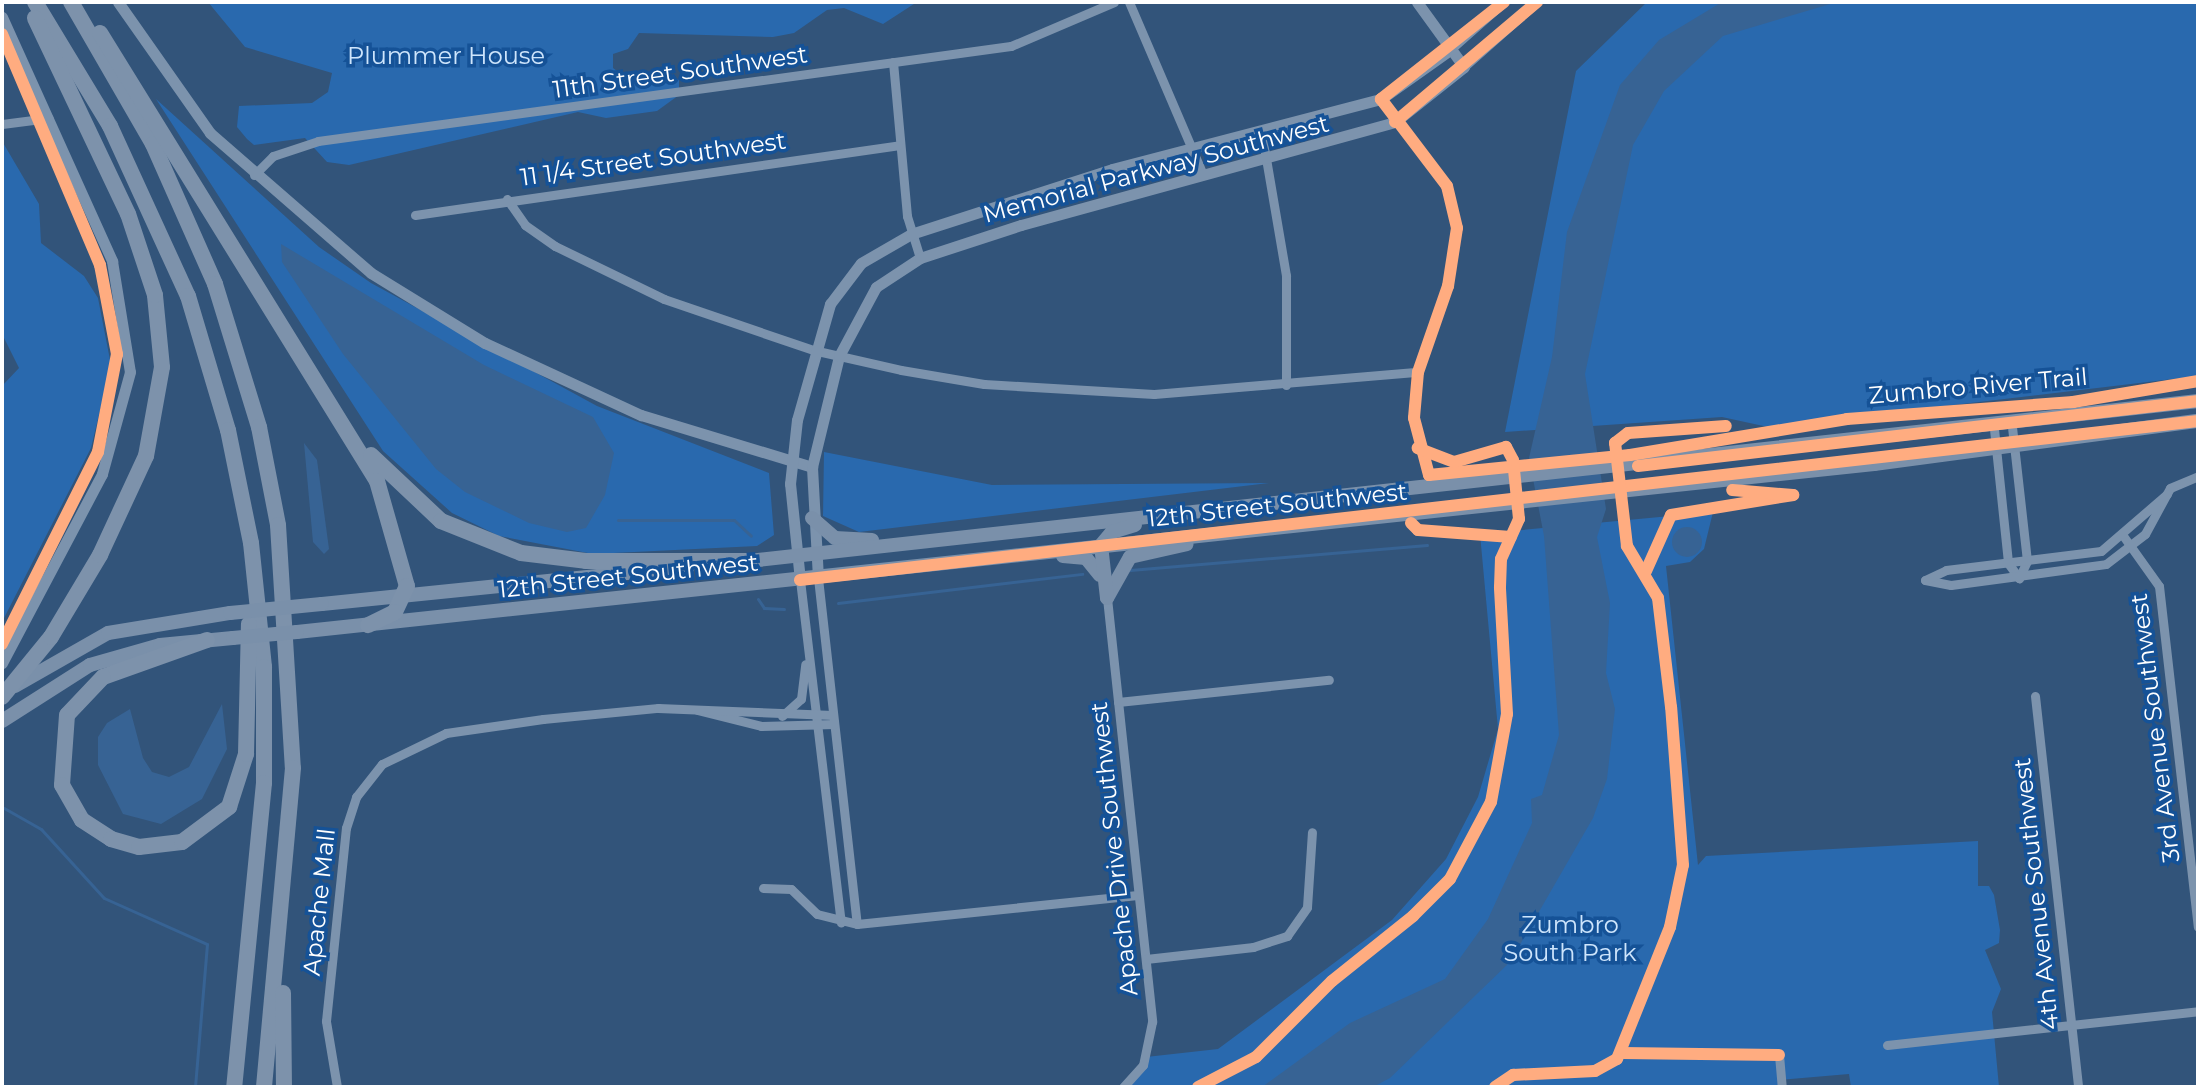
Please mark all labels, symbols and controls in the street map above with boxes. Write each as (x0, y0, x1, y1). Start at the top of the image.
street label: 11th Street Southwest (551, 40, 809, 104)
park label: Plummer House (347, 42, 545, 70)
street label: Memorial Parkway Southwest (980, 109, 1332, 229)
street label: 11 1/4 Street Southwest (518, 126, 788, 192)
street label: Zumbro River Trail (1867, 362, 2089, 410)
street label: 12th Street Southwest (1145, 477, 1409, 533)
street label: 12th Street Southwest (496, 548, 760, 604)
street label: 3rd Avenue Southwest (2124, 592, 2186, 864)
street label: Apache Drive Southwest (1084, 701, 1144, 997)
street label: 4th Avenue Southwest (2007, 757, 2065, 1031)
street label: Apache Mall (297, 827, 341, 977)
park label: Zumbro South Park (1503, 911, 1637, 967)

